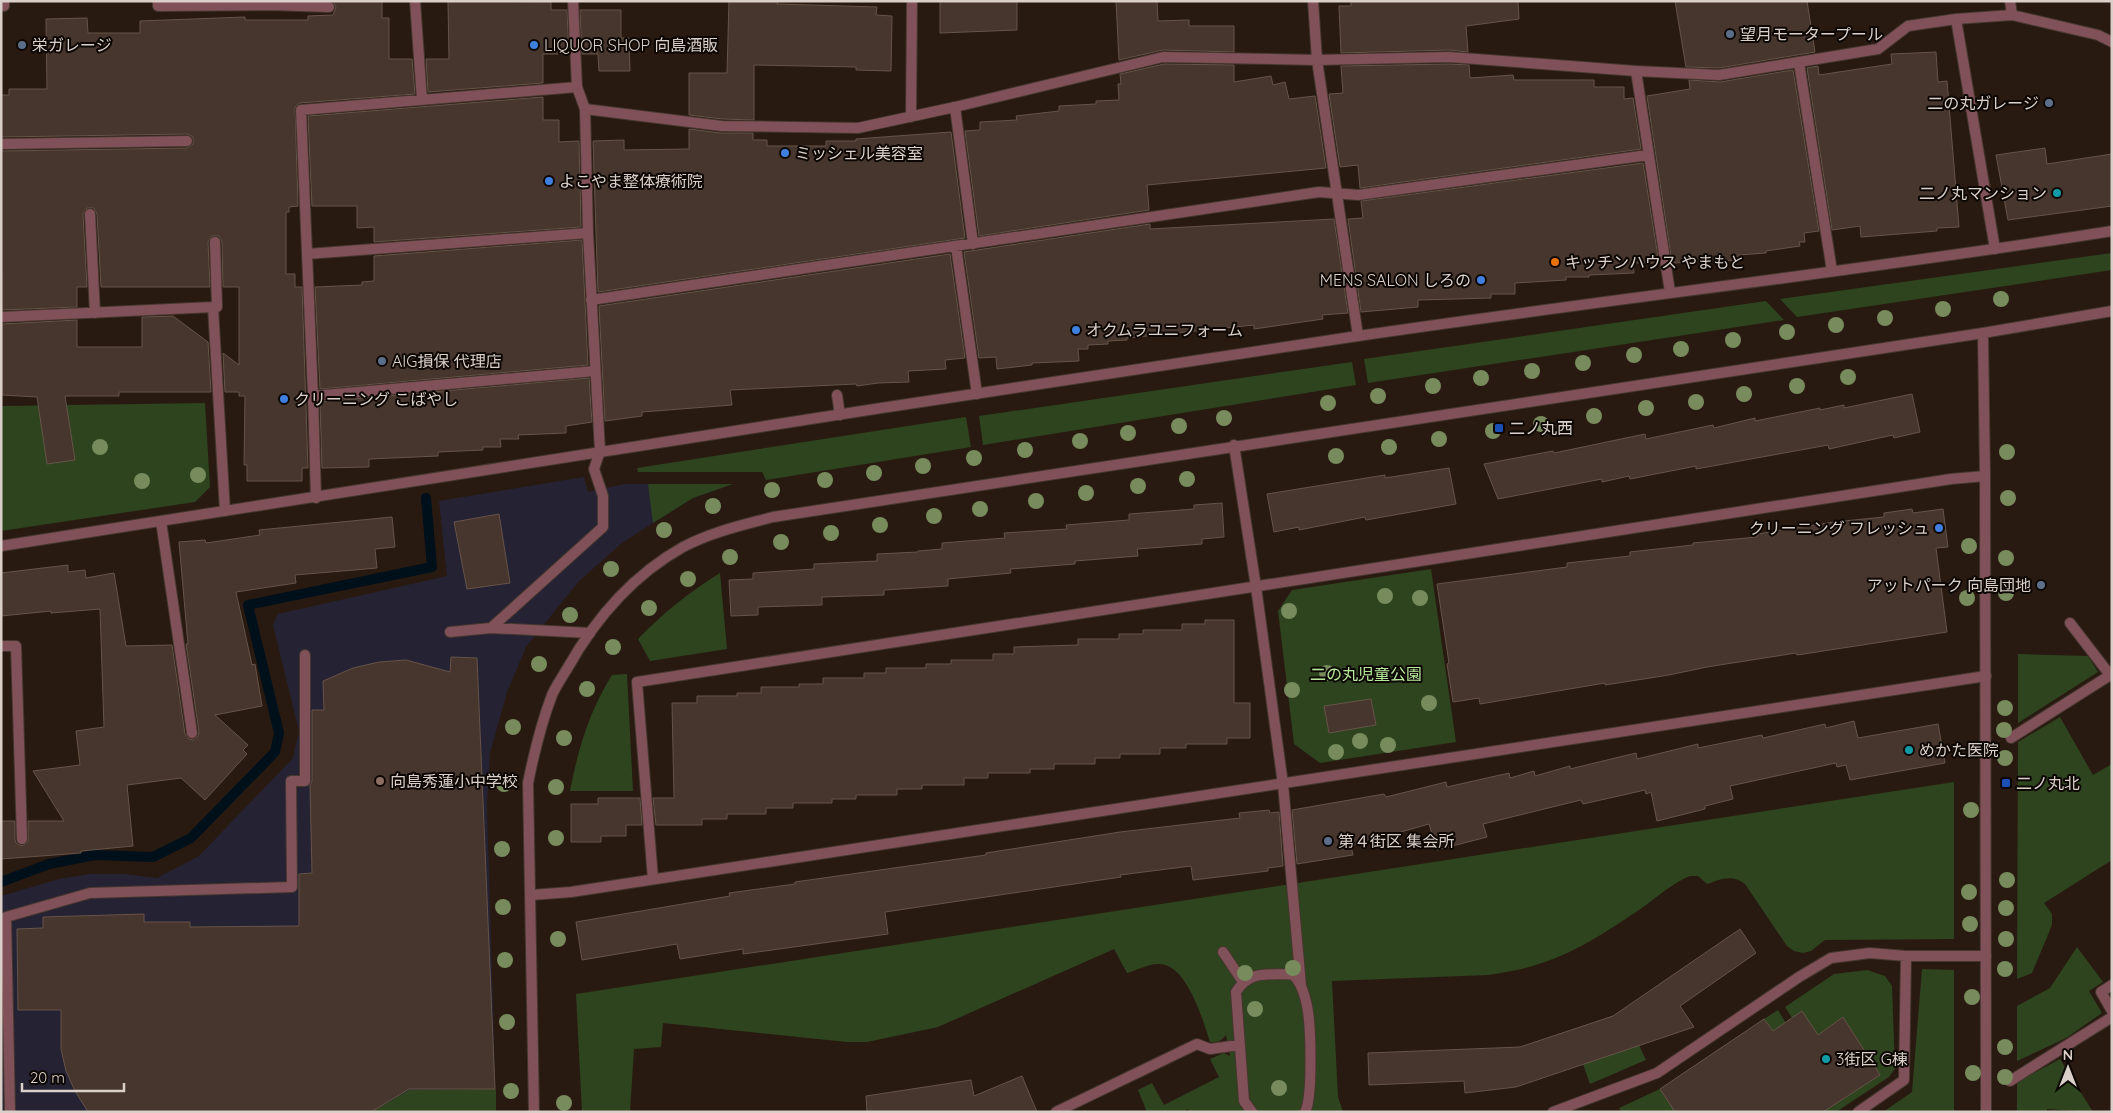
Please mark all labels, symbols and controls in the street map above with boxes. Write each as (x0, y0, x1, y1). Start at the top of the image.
place label: 望月モータープール (1740, 24, 1883, 44)
marker: 望月モータープール (1724, 28, 1736, 40)
place label: 栄ガレージ (32, 35, 112, 55)
place label: LIQUOR SHOP 向島酒販 (544, 35, 718, 55)
marker: 栄ガレージ (16, 39, 28, 51)
marker: LIQUOR SHOP 向島酒販 (528, 39, 540, 51)
place label: 二の丸ガレージ (1927, 93, 2039, 113)
marker: 二の丸ガレージ (2043, 97, 2055, 109)
place label: ミッシェル美容室 (795, 143, 923, 163)
marker: ミッシェル美容室 (779, 147, 791, 159)
place label: よこやま整体療術院 (559, 171, 703, 191)
marker: よこやま整体療術院 (543, 175, 555, 187)
place label: 二ノ丸マンション (1919, 183, 2047, 203)
marker: 二ノ丸マンション (2051, 187, 2063, 199)
place label: キッチンハウス やまもと (1565, 252, 1745, 272)
marker: キッチンハウス やまもと (1549, 256, 1561, 268)
place label: MENS SALON しろの (1320, 270, 1471, 290)
marker: MENS SALON しろの (1475, 274, 1487, 286)
place label: オクムラユニフォーム (1086, 320, 1243, 340)
marker: オクムラユニフォーム (1070, 324, 1082, 336)
place label: AIG損保 代理店 (392, 351, 502, 371)
marker: AIG損保 代理店 (376, 355, 388, 367)
place label: クリーニング こばやし (294, 389, 458, 409)
marker: クリーニング こばやし (278, 393, 290, 405)
place label: 二ノ丸西 (1509, 418, 1573, 438)
marker: 二ノ丸西 (1493, 422, 1505, 434)
place label: クリーニング フレッシュ (1749, 518, 1929, 538)
marker: クリーニング フレッシュ (1933, 522, 1945, 534)
place label: アットパーク 向島団地 (1867, 575, 2031, 595)
marker: アットパーク 向島団地 (2035, 579, 2047, 591)
park label: 二の丸児童公園 (1310, 664, 1422, 684)
place label: めかた医院 (1919, 740, 1999, 760)
marker: めかた医院 (1903, 744, 1915, 756)
place label: 向島秀蓮小中学校 (390, 771, 518, 791)
place label: 二ノ丸北 (2016, 773, 2080, 793)
marker: 向島秀蓮小中学校 (374, 775, 386, 787)
marker: 二ノ丸北 (2000, 777, 2012, 789)
place label: 第４街区 集会所 (1338, 831, 1454, 851)
marker: 第４街区 集会所 (1322, 835, 1334, 847)
north arrow (2043, 1043, 2093, 1093)
text: N (2063, 1046, 2073, 1064)
place label: 3街区 G棟 (1836, 1049, 1908, 1069)
marker: 3街区 G棟 (1820, 1053, 1832, 1065)
scale bar (22, 1060, 125, 1092)
text: 20 m (30, 1068, 65, 1087)

